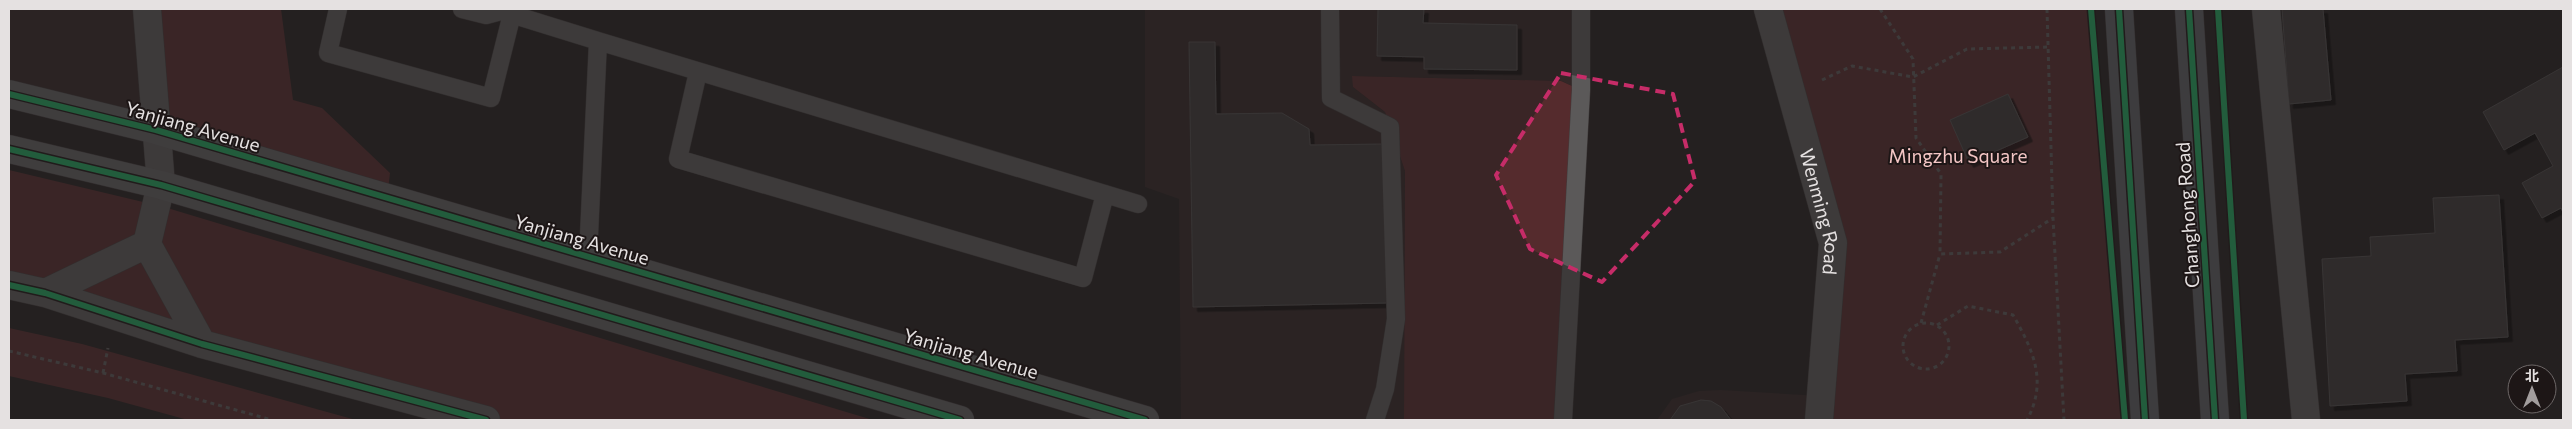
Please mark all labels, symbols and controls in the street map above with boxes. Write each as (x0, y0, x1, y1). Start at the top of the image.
street label: Yanjiang Avenue (123, 96, 263, 156)
street label: Changhong Road (2170, 141, 2204, 289)
park label: Mingzhu Square (1889, 144, 2027, 167)
street label: Wenming Road (1796, 146, 1844, 276)
street label: Yanjiang Avenue (512, 209, 652, 269)
street label: Yanjiang Avenue (901, 323, 1041, 383)
north arrow (2507, 364, 2557, 414)
text: 北 (2525, 367, 2539, 384)

